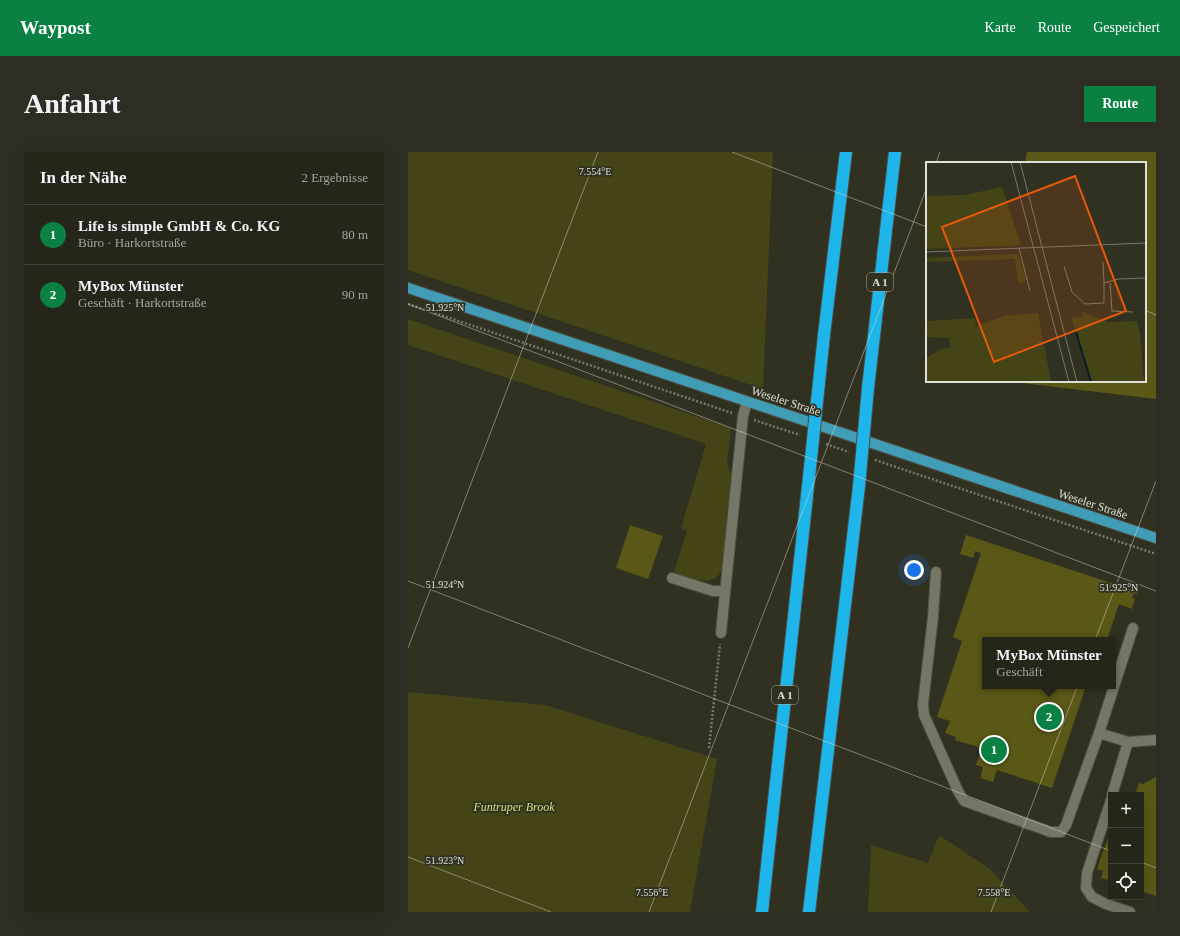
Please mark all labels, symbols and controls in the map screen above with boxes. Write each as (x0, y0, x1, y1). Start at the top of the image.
text: Waypost (20, 17, 91, 38)
text: Karte (985, 20, 1016, 35)
text: Route (1038, 20, 1071, 35)
text: Gespeichert (1093, 20, 1160, 35)
button: Route (1084, 86, 1156, 122)
text: Anfahrt (24, 88, 120, 119)
inset map (926, 162, 1146, 382)
text: 7.554°E (579, 166, 611, 177)
text: In der Nähe (40, 168, 127, 187)
text: 2 Ergebnisse (301, 170, 368, 185)
text: Life is simple GmbH & Co. KG (78, 218, 280, 234)
text: 1 (50, 227, 56, 242)
text: 80 m (342, 227, 368, 242)
text: Büro · Harkortstraße (78, 235, 186, 250)
road number: A 1 (867, 273, 893, 291)
text: MyBox Münster (78, 278, 183, 294)
text: 2 (50, 287, 56, 302)
text: 90 m (342, 287, 368, 302)
text: Geschäft · Harkortstraße (78, 295, 207, 310)
text: 51.925°N (426, 302, 464, 313)
street label: Weseler Straße (750, 383, 822, 419)
street label: Weseler Straße (1057, 486, 1129, 522)
your location (904, 560, 924, 580)
text: 51.924°N (426, 579, 464, 590)
text: 51.925°N (1100, 582, 1138, 593)
popup (982, 637, 1116, 689)
text: MyBox Münster (996, 647, 1102, 663)
text: Geschäft (996, 664, 1043, 679)
road number: A 1 (772, 686, 798, 704)
pin: 2 (1036, 702, 1062, 732)
pin: 1 (981, 735, 1007, 765)
map controls (1108, 792, 1144, 900)
button: + (1108, 792, 1144, 828)
park label: Funtruper Brook (472, 800, 555, 814)
button: − (1108, 828, 1144, 864)
text: 51.923°N (426, 855, 464, 866)
button: locate (1108, 864, 1144, 900)
text: 7.556°E (636, 887, 668, 898)
text: 7.558°E (978, 887, 1010, 898)

